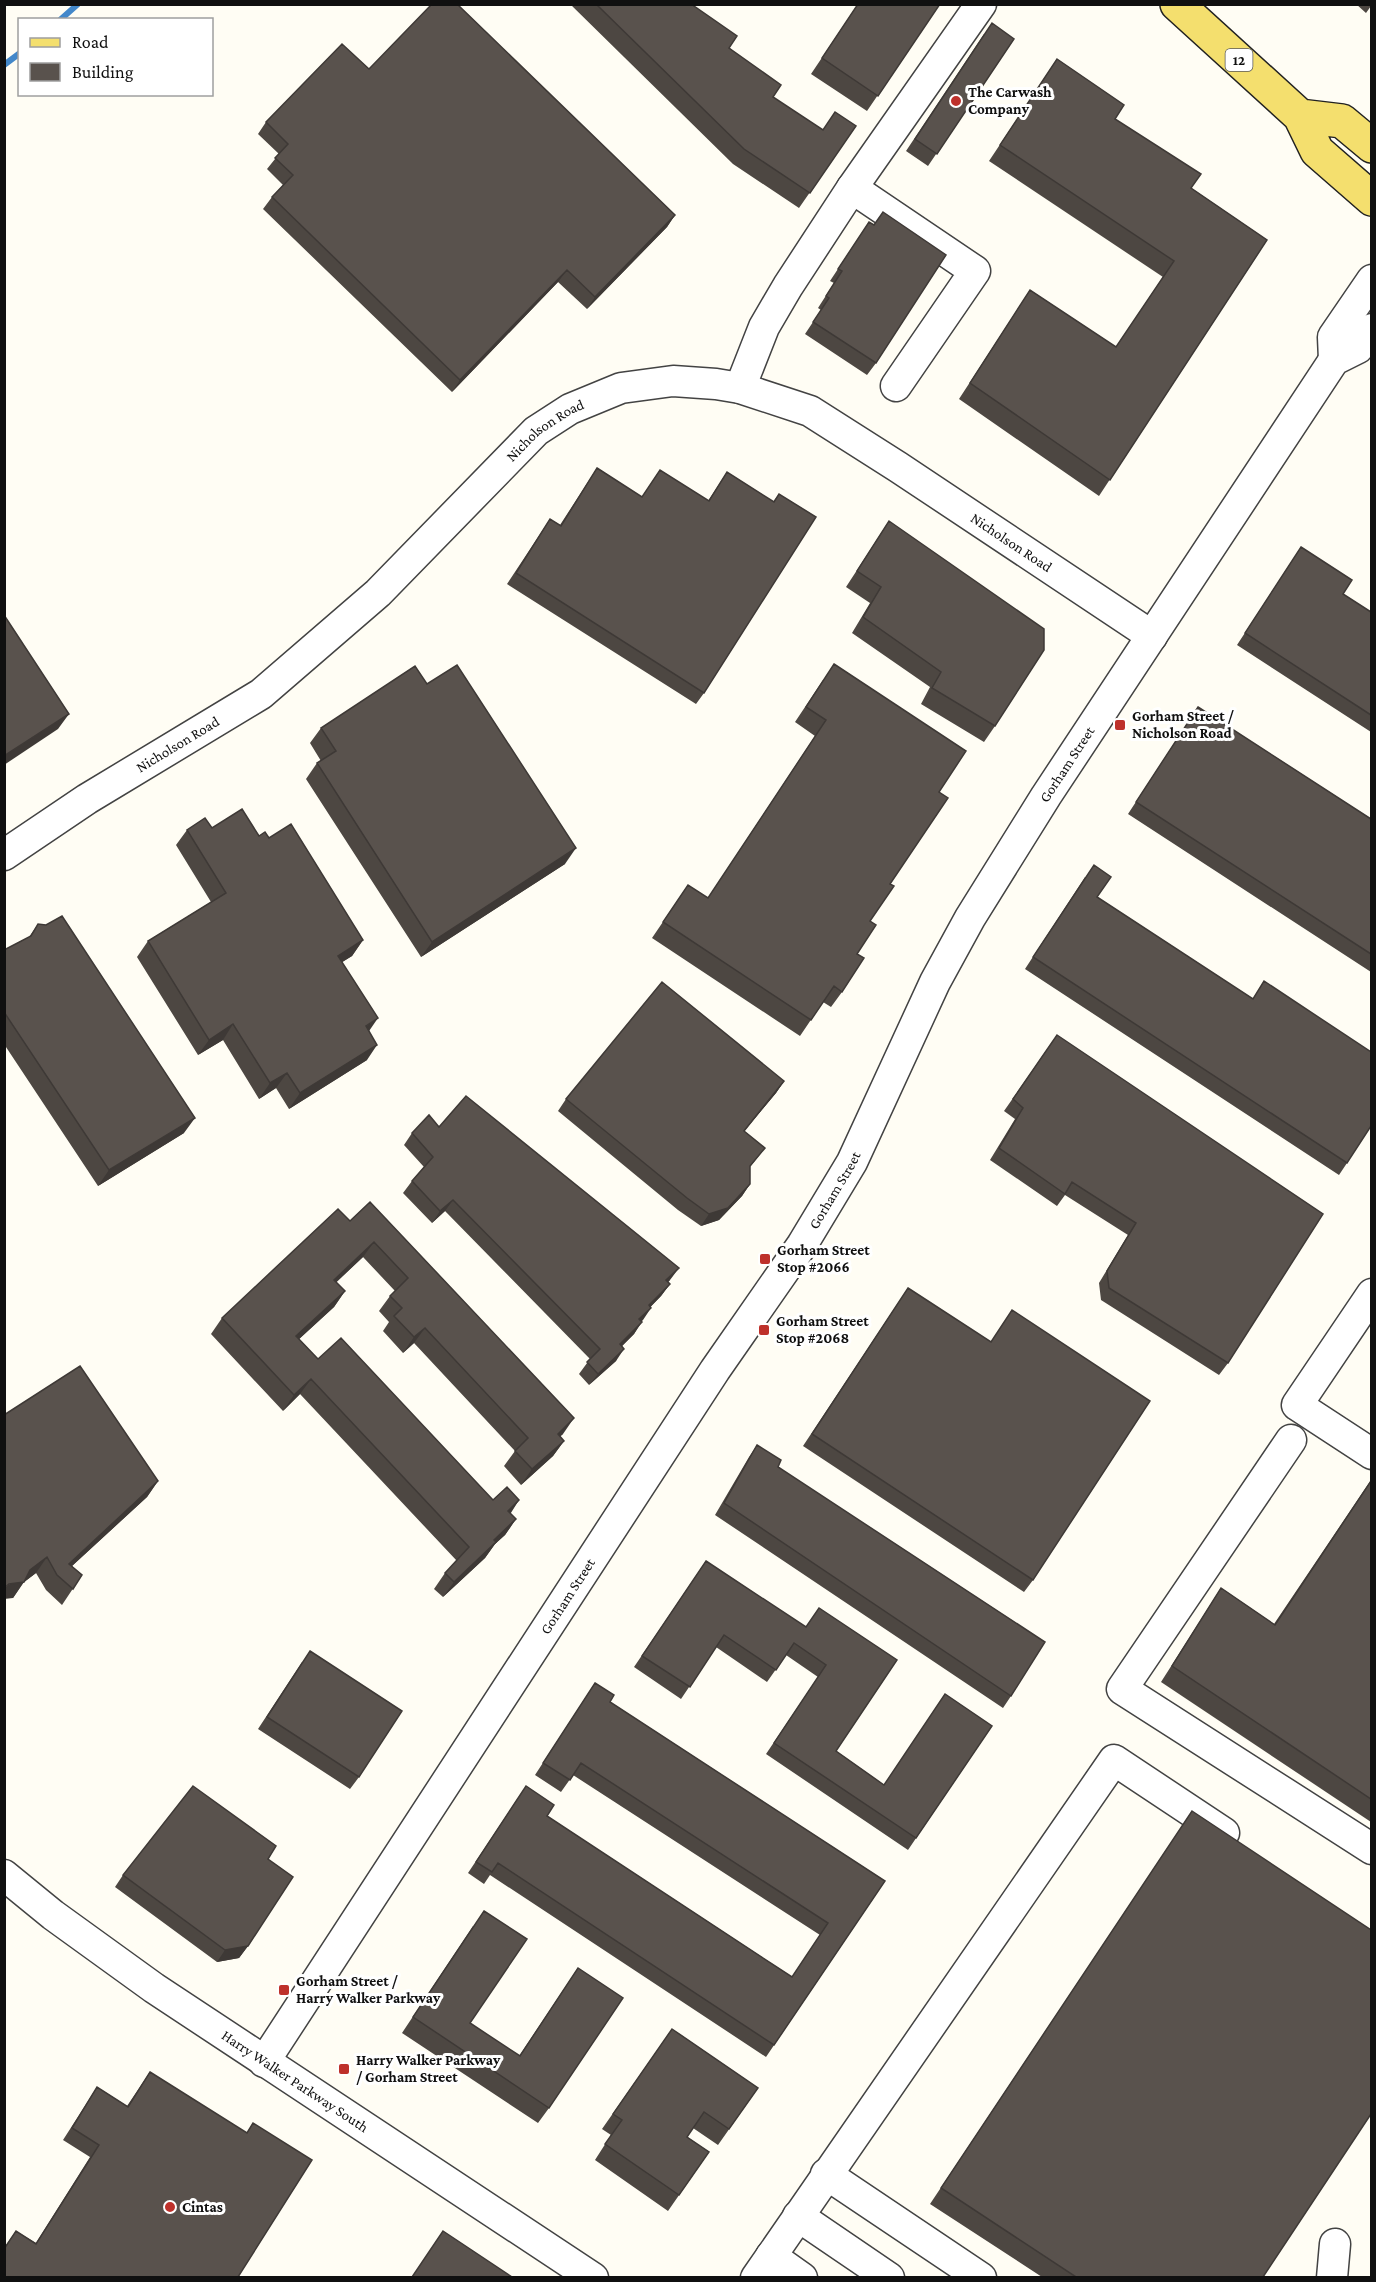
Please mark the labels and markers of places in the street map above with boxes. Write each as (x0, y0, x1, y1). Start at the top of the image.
place label: The Carwash Company (968, 84, 1052, 117)
marker: The Carwash Company (949, 94, 963, 108)
place label: Gorham Street / Nicholson Road (1132, 708, 1235, 741)
marker: Gorham Street / Nicholson Road (1113, 718, 1127, 732)
place label: Gorham Street Stop #2066 (777, 1242, 870, 1275)
marker: Gorham Street Stop #2066 (758, 1252, 772, 1266)
place label: Gorham Street Stop #2068 (776, 1313, 869, 1346)
marker: Gorham Street Stop #2068 (757, 1323, 771, 1337)
place label: Gorham Street / Harry Walker Parkway (296, 1973, 441, 2006)
marker: Gorham Street / Harry Walker Parkway (277, 1983, 291, 1997)
place label: Harry Walker Parkway / Gorham Street (356, 2052, 501, 2085)
marker: Harry Walker Parkway / Gorham Street (337, 2062, 351, 2076)
place label: Cintas (182, 2199, 223, 2215)
marker: Cintas (163, 2200, 177, 2214)

